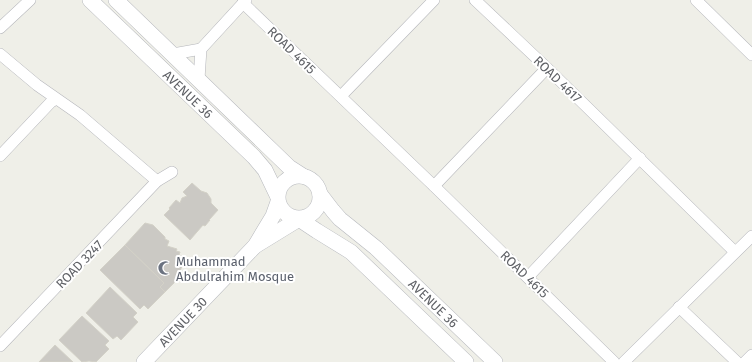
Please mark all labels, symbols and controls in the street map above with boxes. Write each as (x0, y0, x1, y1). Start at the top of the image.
street label: ROAD 4615 (264, 24, 319, 77)
street label: ROAD 4617 (531, 53, 585, 106)
street label: AVENUE 36 (160, 67, 216, 122)
street label: ROAD 3247 (53, 237, 106, 291)
street label: ROAD 4615 (497, 248, 552, 301)
place label: Muhammad Abdulrahim Mosque (176, 254, 294, 284)
mosque icon: Muhammad Abdulrahim Mosque (157, 260, 173, 276)
street label: AVENUE 36 (405, 276, 461, 331)
street label: AVENUE 30 (156, 294, 210, 350)

